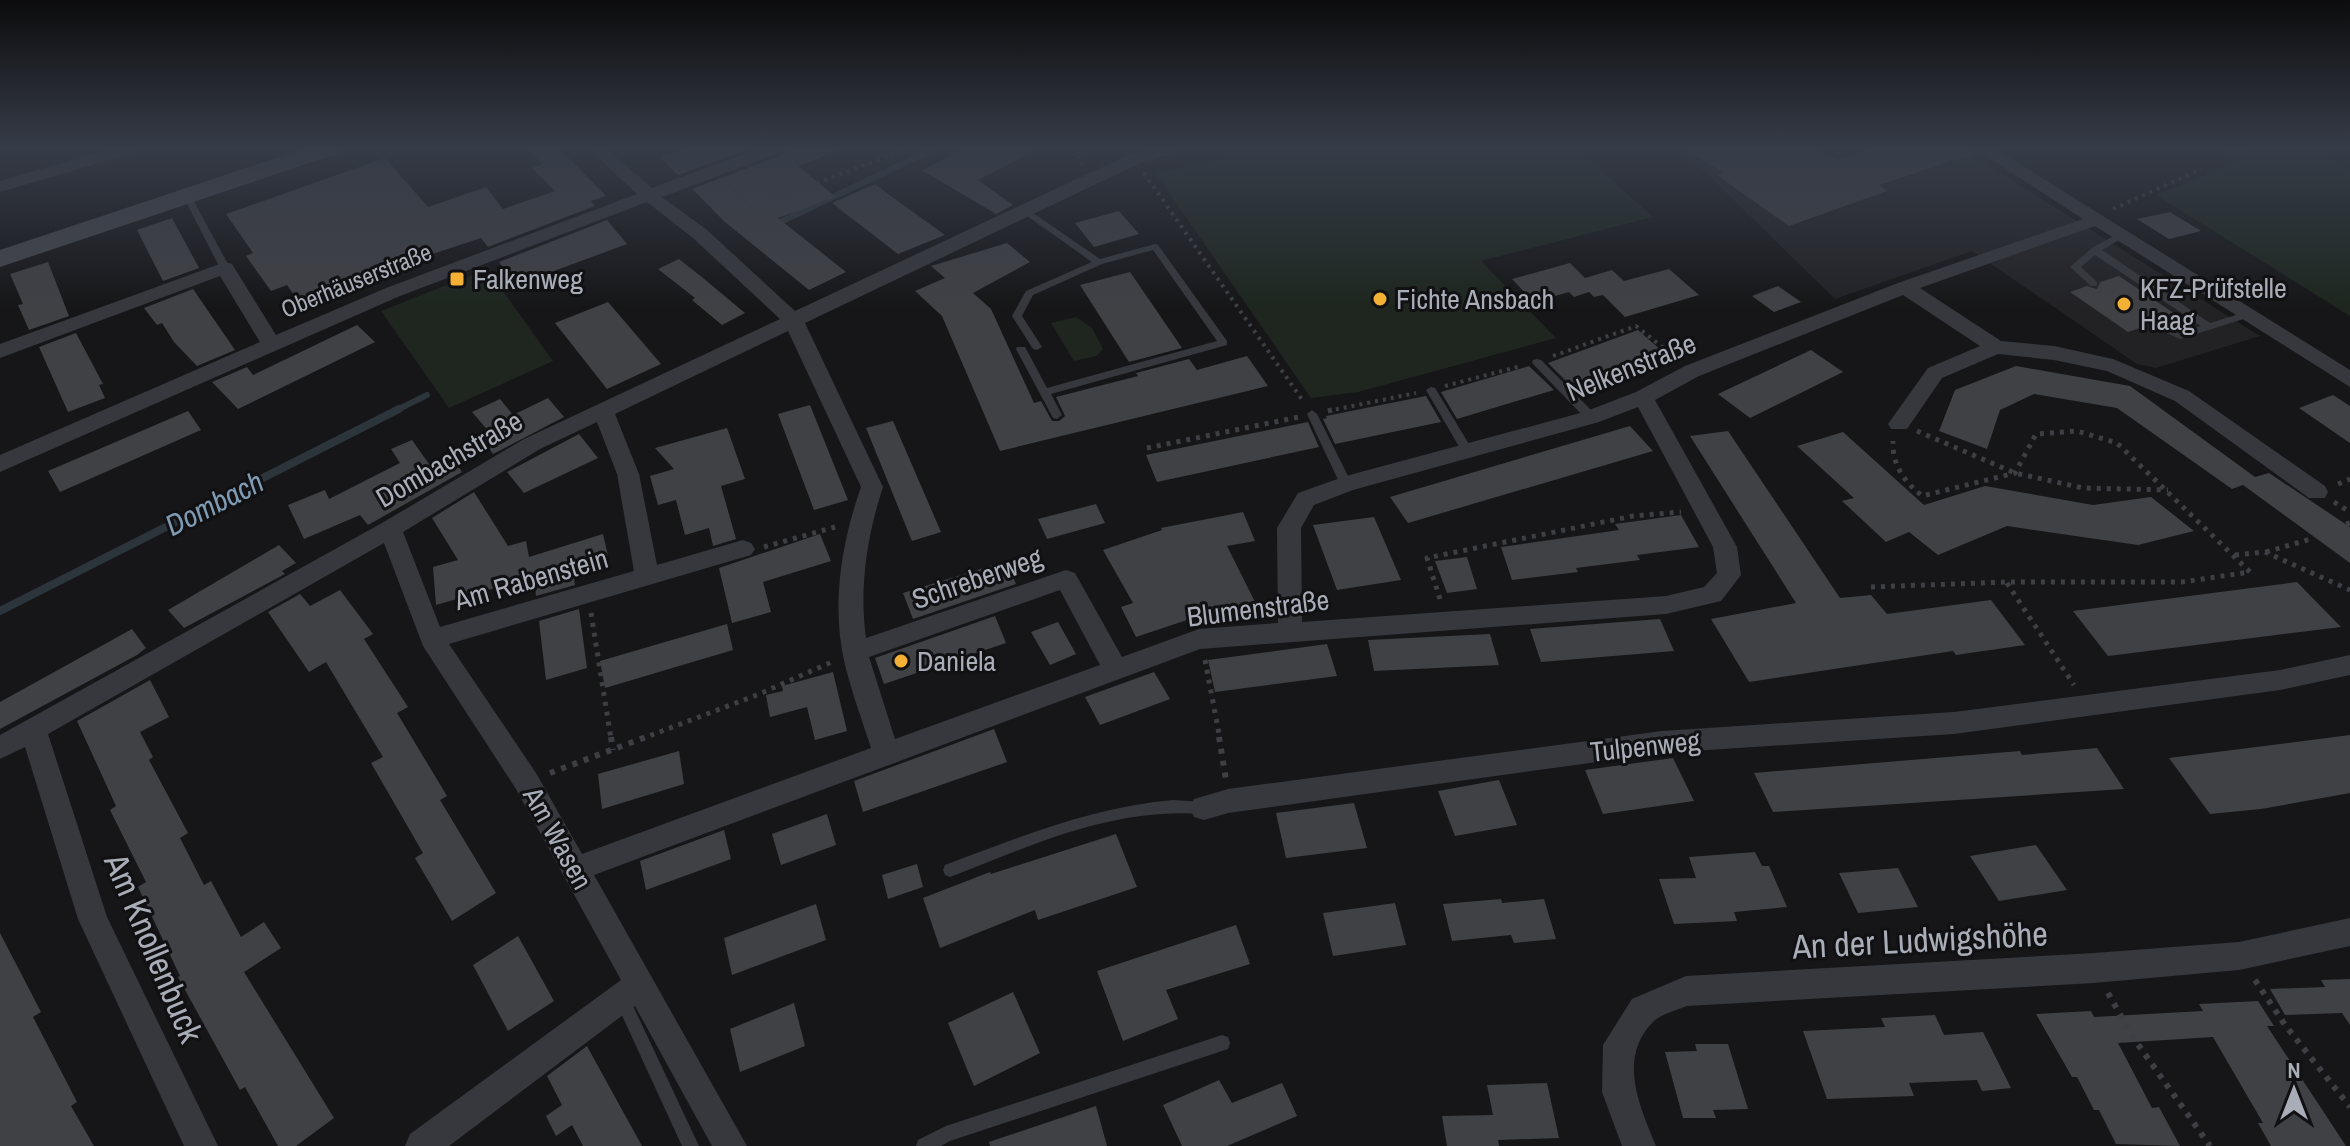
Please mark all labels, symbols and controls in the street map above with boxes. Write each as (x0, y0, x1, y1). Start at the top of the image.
street label: Oberhäuserstraße (276, 235, 436, 325)
place label: Falkenweg (473, 260, 583, 298)
place label: KFZ-Prüfstelle Haag (2140, 269, 2287, 339)
marker: Falkenweg (448, 270, 466, 288)
place label: Fichte Ansbach (1396, 280, 1554, 318)
marker: Fichte Ansbach (1371, 290, 1389, 308)
marker: KFZ-Prüfstelle Haag (2115, 295, 2133, 313)
street label: Nelkenstraße (1561, 324, 1701, 410)
street label: Dombachstraße (369, 402, 529, 516)
water label: Dombach (158, 461, 270, 545)
street label: Schreberweg (907, 538, 1047, 618)
street label: Am Rabenstein (449, 539, 612, 619)
street label: Blumenstraße (1185, 580, 1331, 636)
place label: Daniela (917, 642, 996, 680)
marker: Daniela (892, 652, 910, 670)
street label: Tulpenweg (1588, 721, 1702, 771)
street label: Am Wasen (514, 779, 602, 896)
street label: Am Knollenbuck (93, 845, 215, 1050)
street label: An der Ludwigshöhe (1790, 910, 2049, 970)
north arrow (2254, 1050, 2334, 1130)
text: N (2287, 1055, 2301, 1085)

